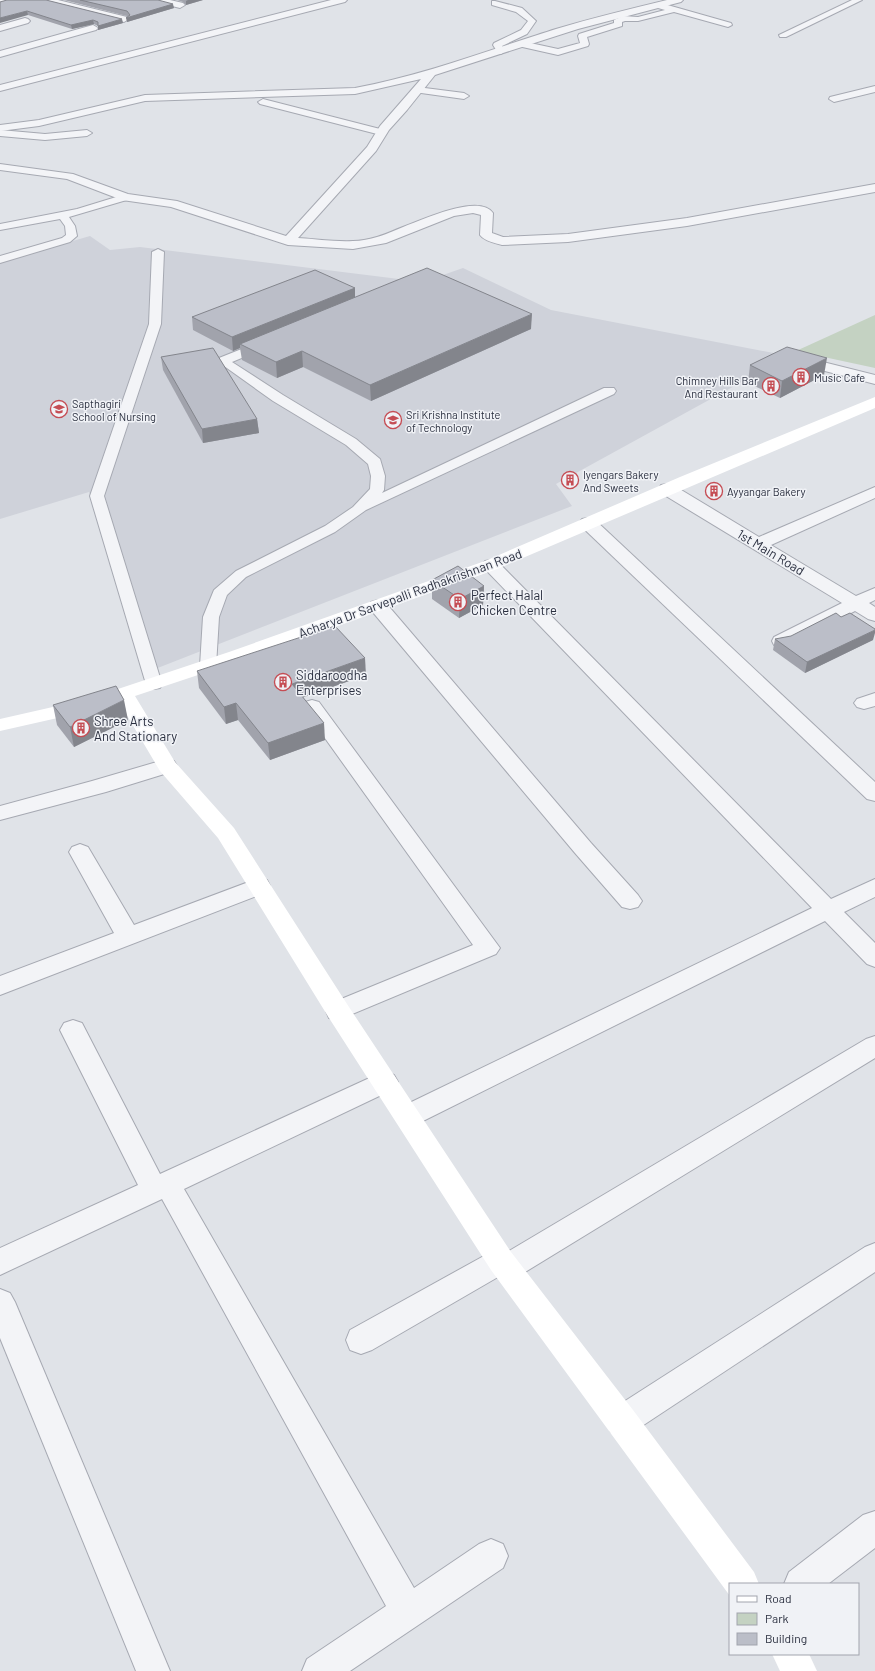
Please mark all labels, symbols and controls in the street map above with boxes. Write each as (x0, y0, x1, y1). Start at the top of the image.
building icon: Music Cafe (791, 367, 811, 387)
place label: Music Cafe (814, 371, 865, 384)
place label: Chimney Hills Bar And Restaurant (676, 374, 758, 400)
building icon: Chimney Hills Bar And Restaurant (761, 376, 781, 396)
place label: Sapthagiri School of Nursing (72, 397, 156, 423)
school or university icon: Sapthagiri School of Nursing (49, 399, 69, 419)
place label: Sri Krishna Institute of Technology (406, 408, 501, 434)
school or university icon: Sri Krishna Institute of Technology (383, 410, 403, 430)
place label: Iyengars Bakery And Sweets (583, 468, 659, 494)
building icon: Iyengars Bakery And Sweets (560, 470, 580, 490)
building icon: Ayyangar Bakery (704, 481, 724, 501)
place label: Ayyangar Bakery (727, 485, 806, 498)
street label: 1st Main Road (734, 526, 808, 578)
street label: Acharya Dr Sarvepalli Radhakrishnan Road (296, 545, 524, 641)
place label: Perfect Halal Chicken Centre (471, 587, 557, 618)
building icon: Perfect Halal Chicken Centre (448, 592, 468, 612)
place label: Siddaroodha Enterprises (296, 667, 367, 698)
building icon: Siddaroodha Enterprises (273, 672, 293, 692)
place label: Shree Arts And Stationary (94, 713, 177, 744)
building icon: Shree Arts And Stationary (71, 718, 91, 738)
legend (729, 1583, 859, 1655)
text: Road (765, 1591, 792, 1605)
text: Park (765, 1611, 789, 1625)
text: Building (765, 1631, 807, 1645)

